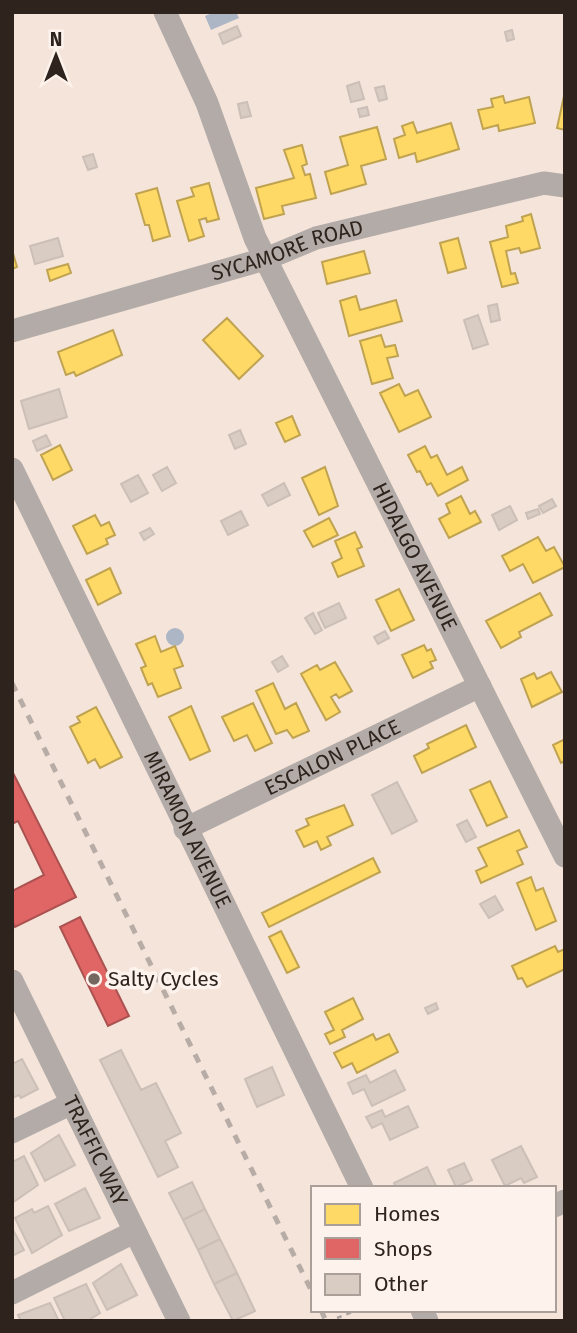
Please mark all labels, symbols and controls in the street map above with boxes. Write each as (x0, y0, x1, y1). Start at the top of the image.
north arrow (21, 21, 91, 91)
text: N (50, 28, 62, 51)
street label: SYCAMORE ROAD (208, 214, 366, 287)
street label: HIDALGO AVENUE (367, 478, 463, 635)
street label: ESCALON PLACE (260, 714, 405, 801)
street label: MIRAMON AVENUE (138, 746, 237, 913)
place label: Salty Cycles (108, 966, 219, 992)
marker: Salty Cycles (86, 971, 102, 987)
street label: TRAFFIC WAY (57, 1091, 134, 1211)
legend (311, 1186, 556, 1312)
text: Homes (374, 1201, 440, 1227)
text: Shops (374, 1236, 432, 1262)
text: Other (374, 1271, 428, 1297)

